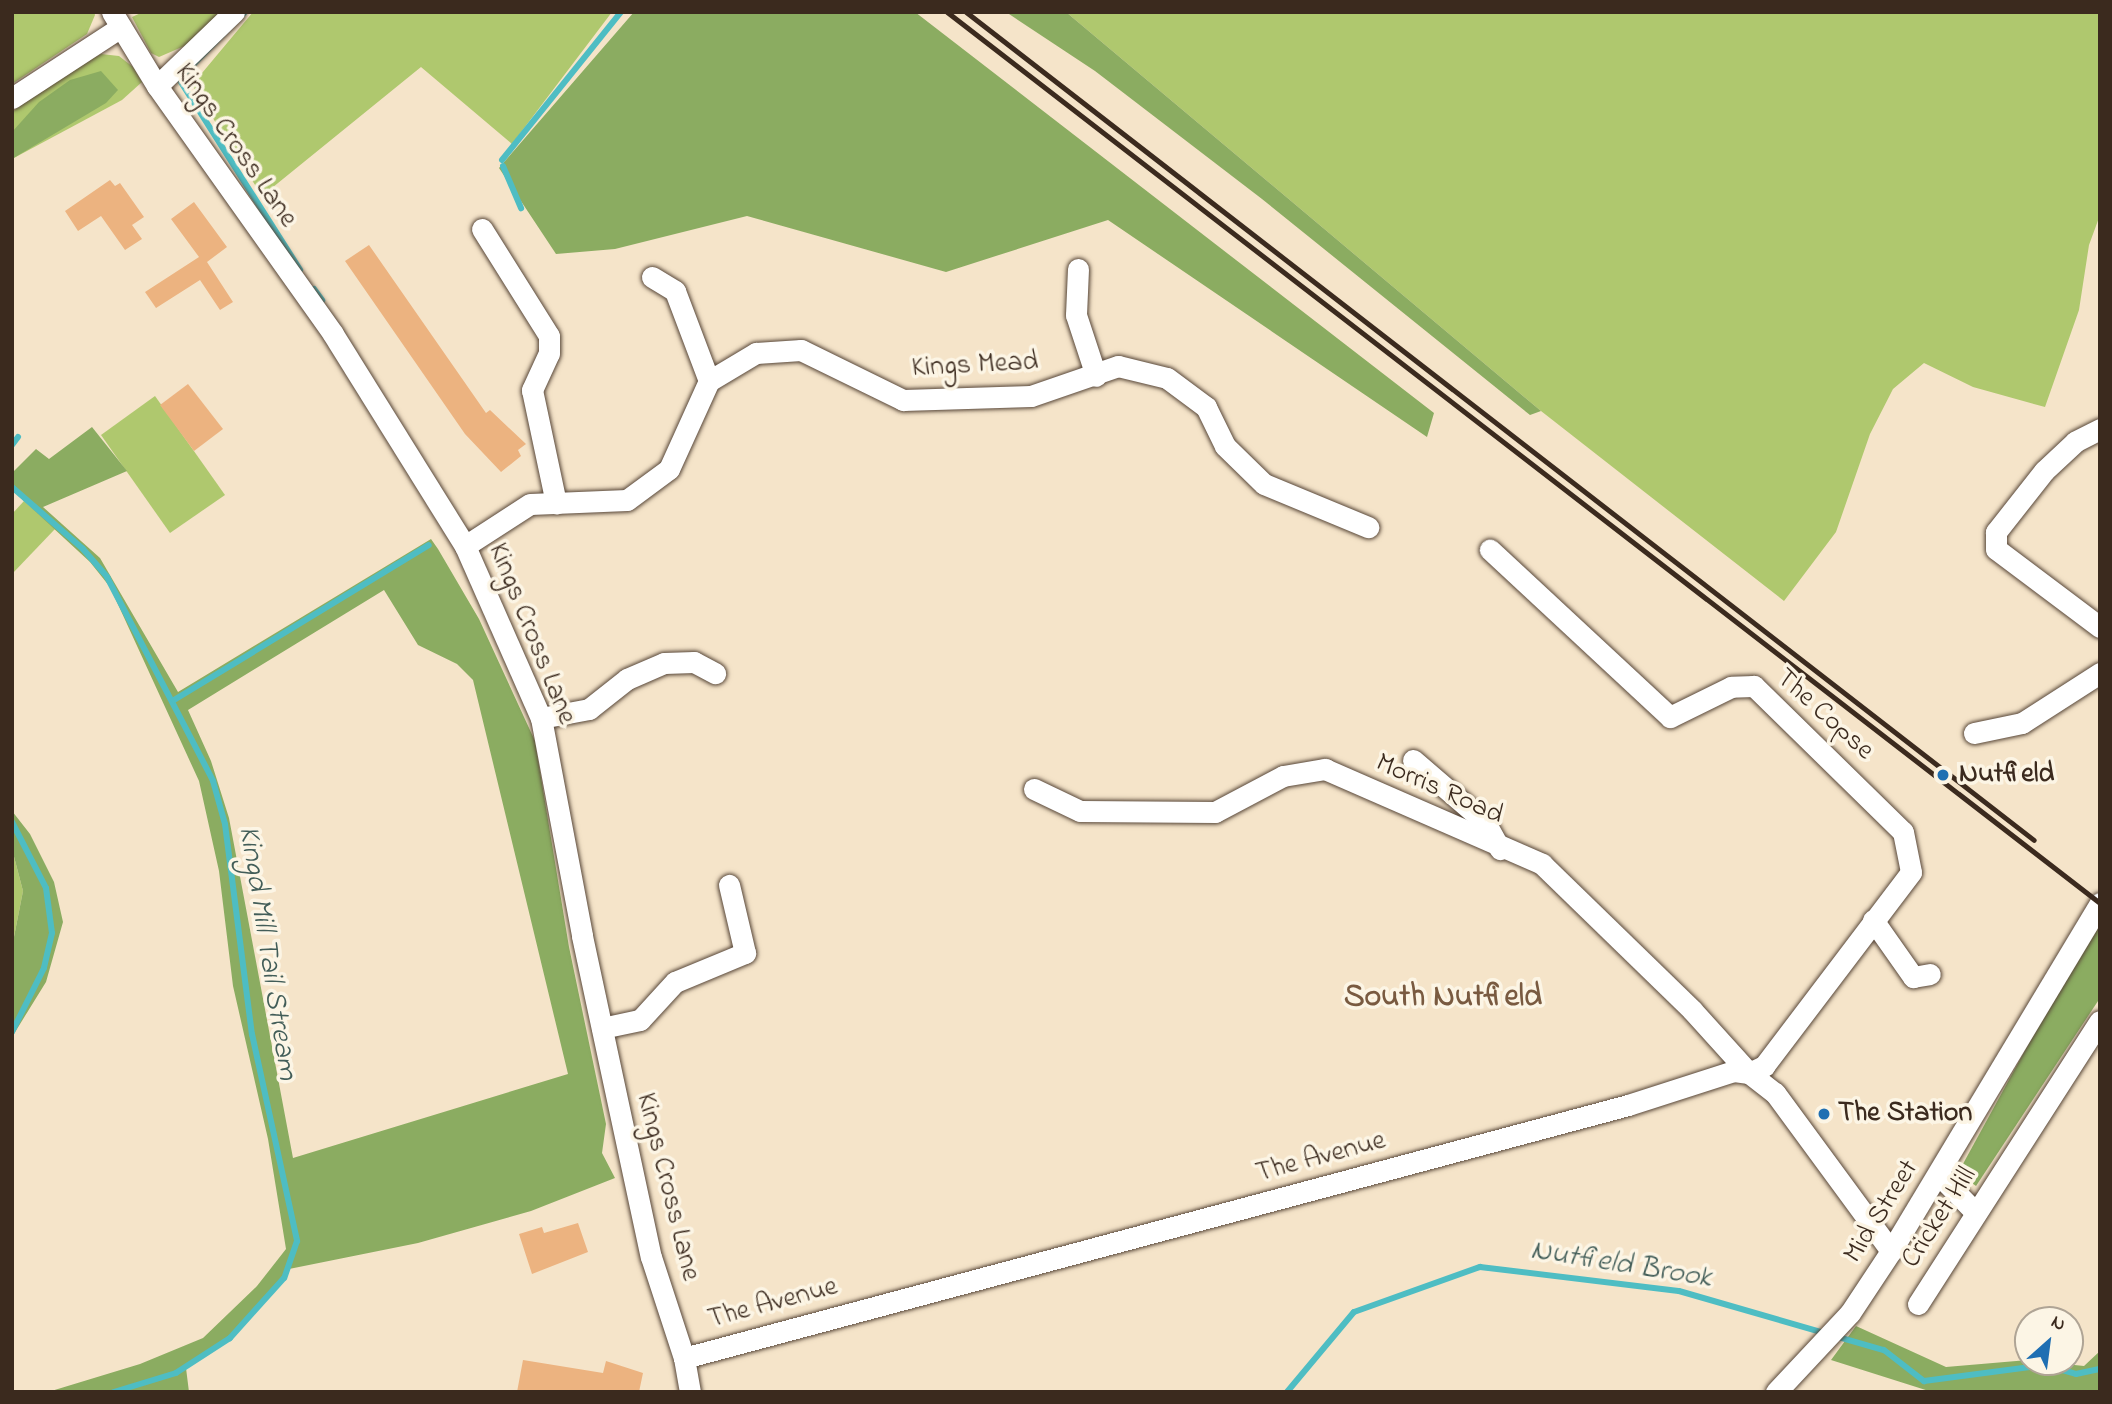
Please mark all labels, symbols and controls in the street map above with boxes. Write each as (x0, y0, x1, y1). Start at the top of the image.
street label: Kings Cross Lane (166, 58, 304, 234)
street label: Kings Mead (911, 346, 1039, 386)
street label: Kings Cross Lane (479, 539, 583, 729)
street label: The Copse (1768, 662, 1880, 768)
street label: Morris Road (1370, 747, 1508, 833)
place label: Nutfield (1959, 758, 2054, 792)
marker: Nutfield (1933, 765, 1953, 785)
water label: Kingd Mill Tail Stream (229, 823, 305, 1083)
district label: South Nutfield (1344, 979, 1542, 1017)
street label: Kings Cross Lane (627, 1090, 707, 1284)
place label: The Station (1838, 1097, 1972, 1131)
marker: The Station (1816, 1106, 1832, 1122)
street label: The Avenue (1253, 1125, 1389, 1191)
street label: Mid Street (1837, 1154, 1927, 1270)
street label: Cricket Hill (1895, 1161, 1985, 1275)
water label: Nutfield Brook (1528, 1233, 1714, 1297)
street label: The Avenue (705, 1271, 841, 1337)
north arrow (2014, 1306, 2084, 1376)
text: N (2046, 1309, 2070, 1339)

